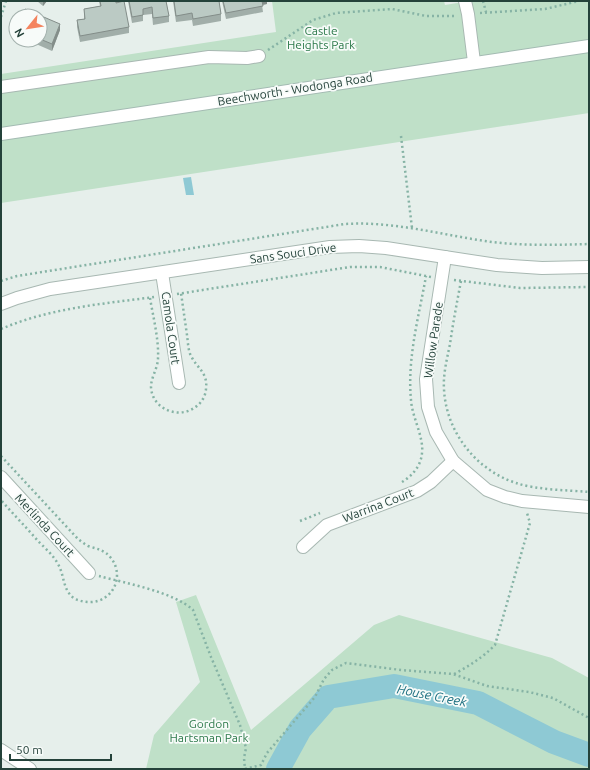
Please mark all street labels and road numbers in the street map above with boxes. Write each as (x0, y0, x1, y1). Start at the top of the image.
street label: Beechworth - Wodonga Road (216, 70, 374, 108)
street label: Sans Souci Drive (249, 241, 337, 265)
street label: Camola Court (159, 291, 183, 366)
street label: Willow Parade (421, 301, 445, 379)
street label: Warrina Court (341, 485, 416, 525)
street label: Merlinda Court (13, 491, 78, 559)

